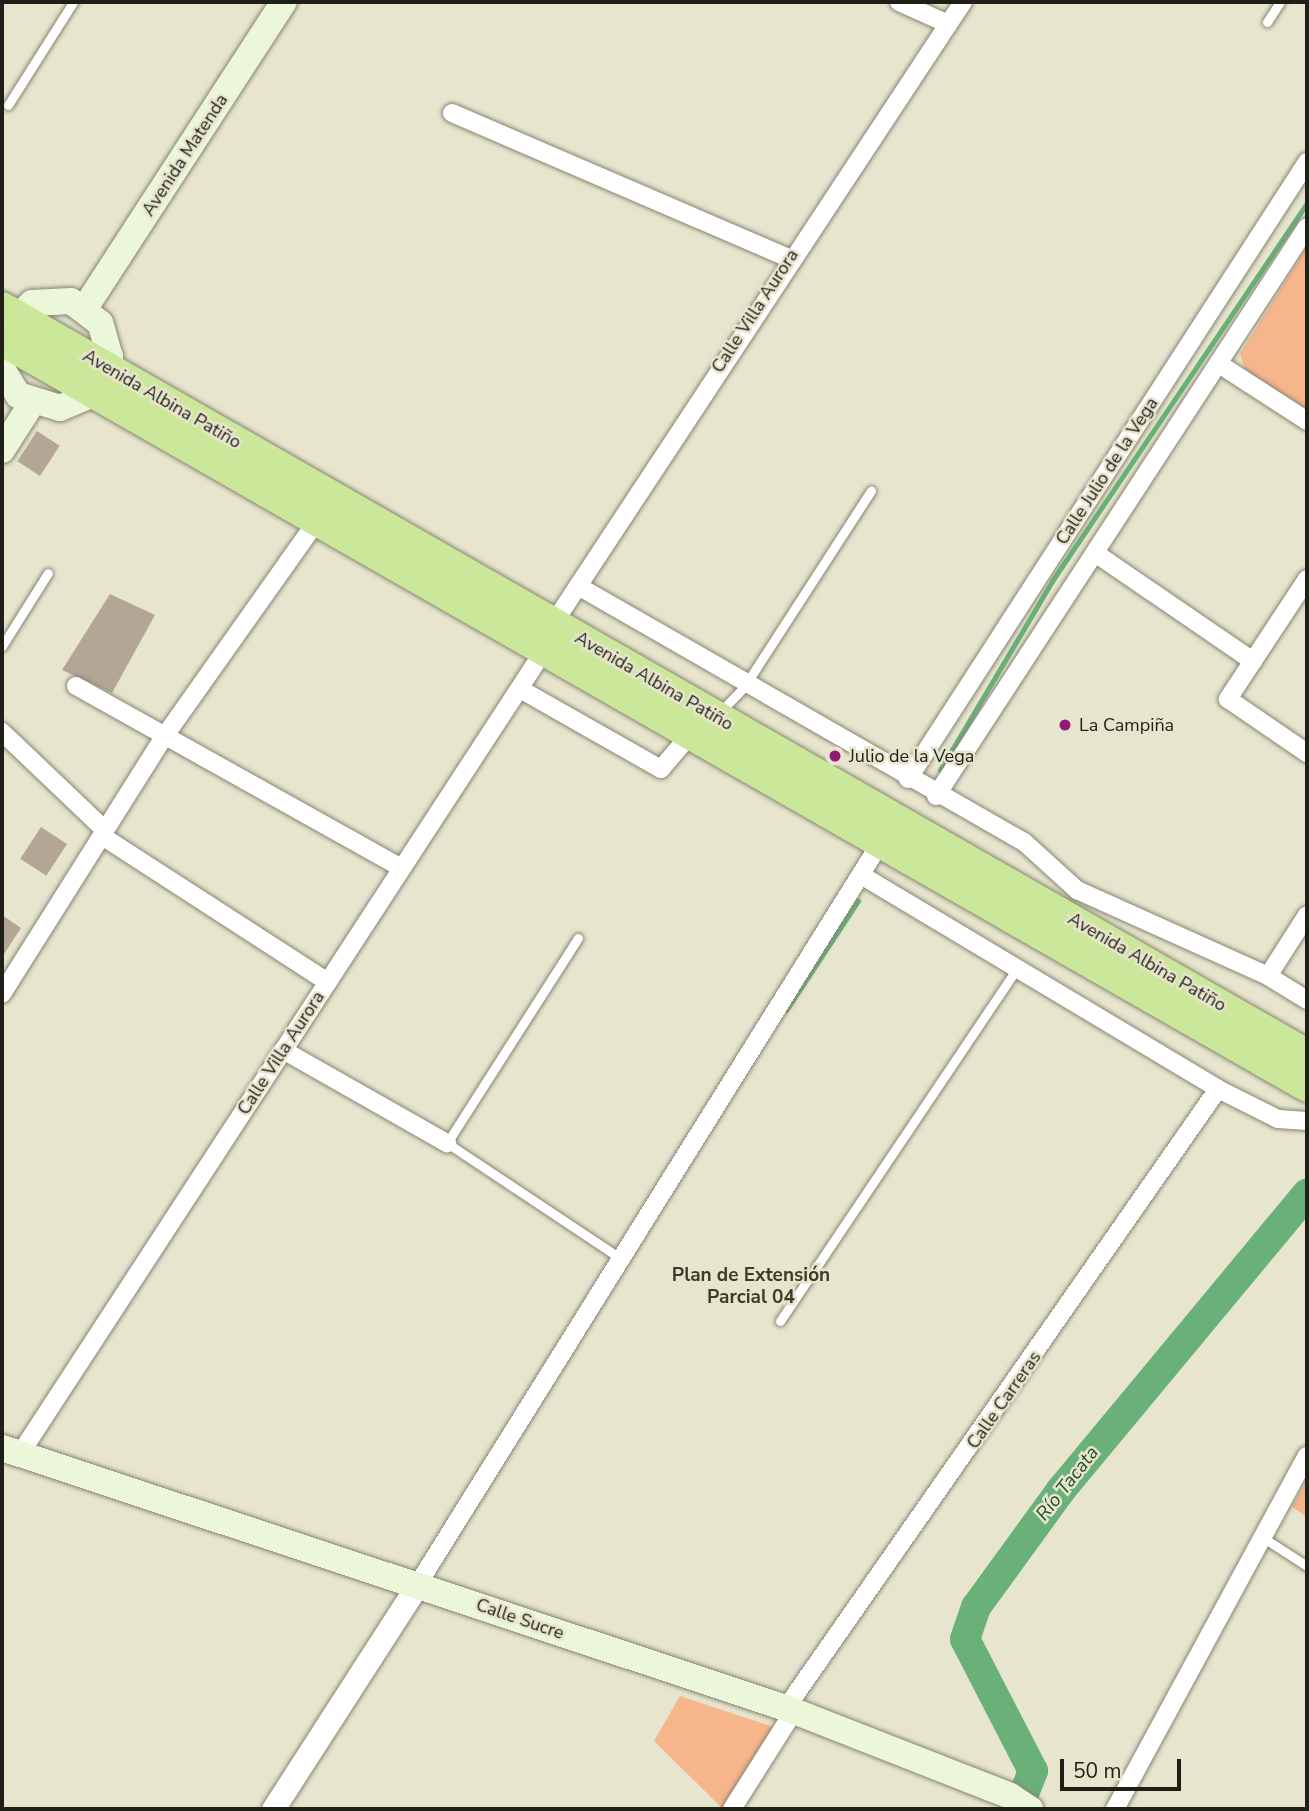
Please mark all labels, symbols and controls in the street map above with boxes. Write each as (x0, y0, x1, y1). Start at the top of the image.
street label: Avenida Matenda (137, 90, 233, 220)
street label: Calle Villa Aurora (707, 245, 803, 377)
street label: Avenida Albina Patiño (79, 345, 245, 453)
street label: Calle Julio de la Vega (1051, 393, 1163, 549)
street label: Avenida Albina Patiño (571, 627, 737, 735)
place label: La Campiña (1079, 714, 1174, 736)
marker: La Campiña (1057, 717, 1073, 733)
place label: Julio de la Vega (849, 745, 974, 767)
marker: Julio de la Vega (827, 748, 843, 764)
street label: Avenida Albina Patiño (1064, 908, 1230, 1016)
street label: Calle Villa Aurora (233, 987, 329, 1119)
district label: Plan de Extensión Parcial 04 (672, 1265, 830, 1309)
street label: Calle Carreras (962, 1347, 1046, 1453)
water label: Río Tacata (1032, 1442, 1104, 1526)
street label: Calle Sucre (473, 1594, 567, 1644)
scale bar (1064, 1744, 1185, 1788)
text: 50 m (1073, 1757, 1122, 1785)

